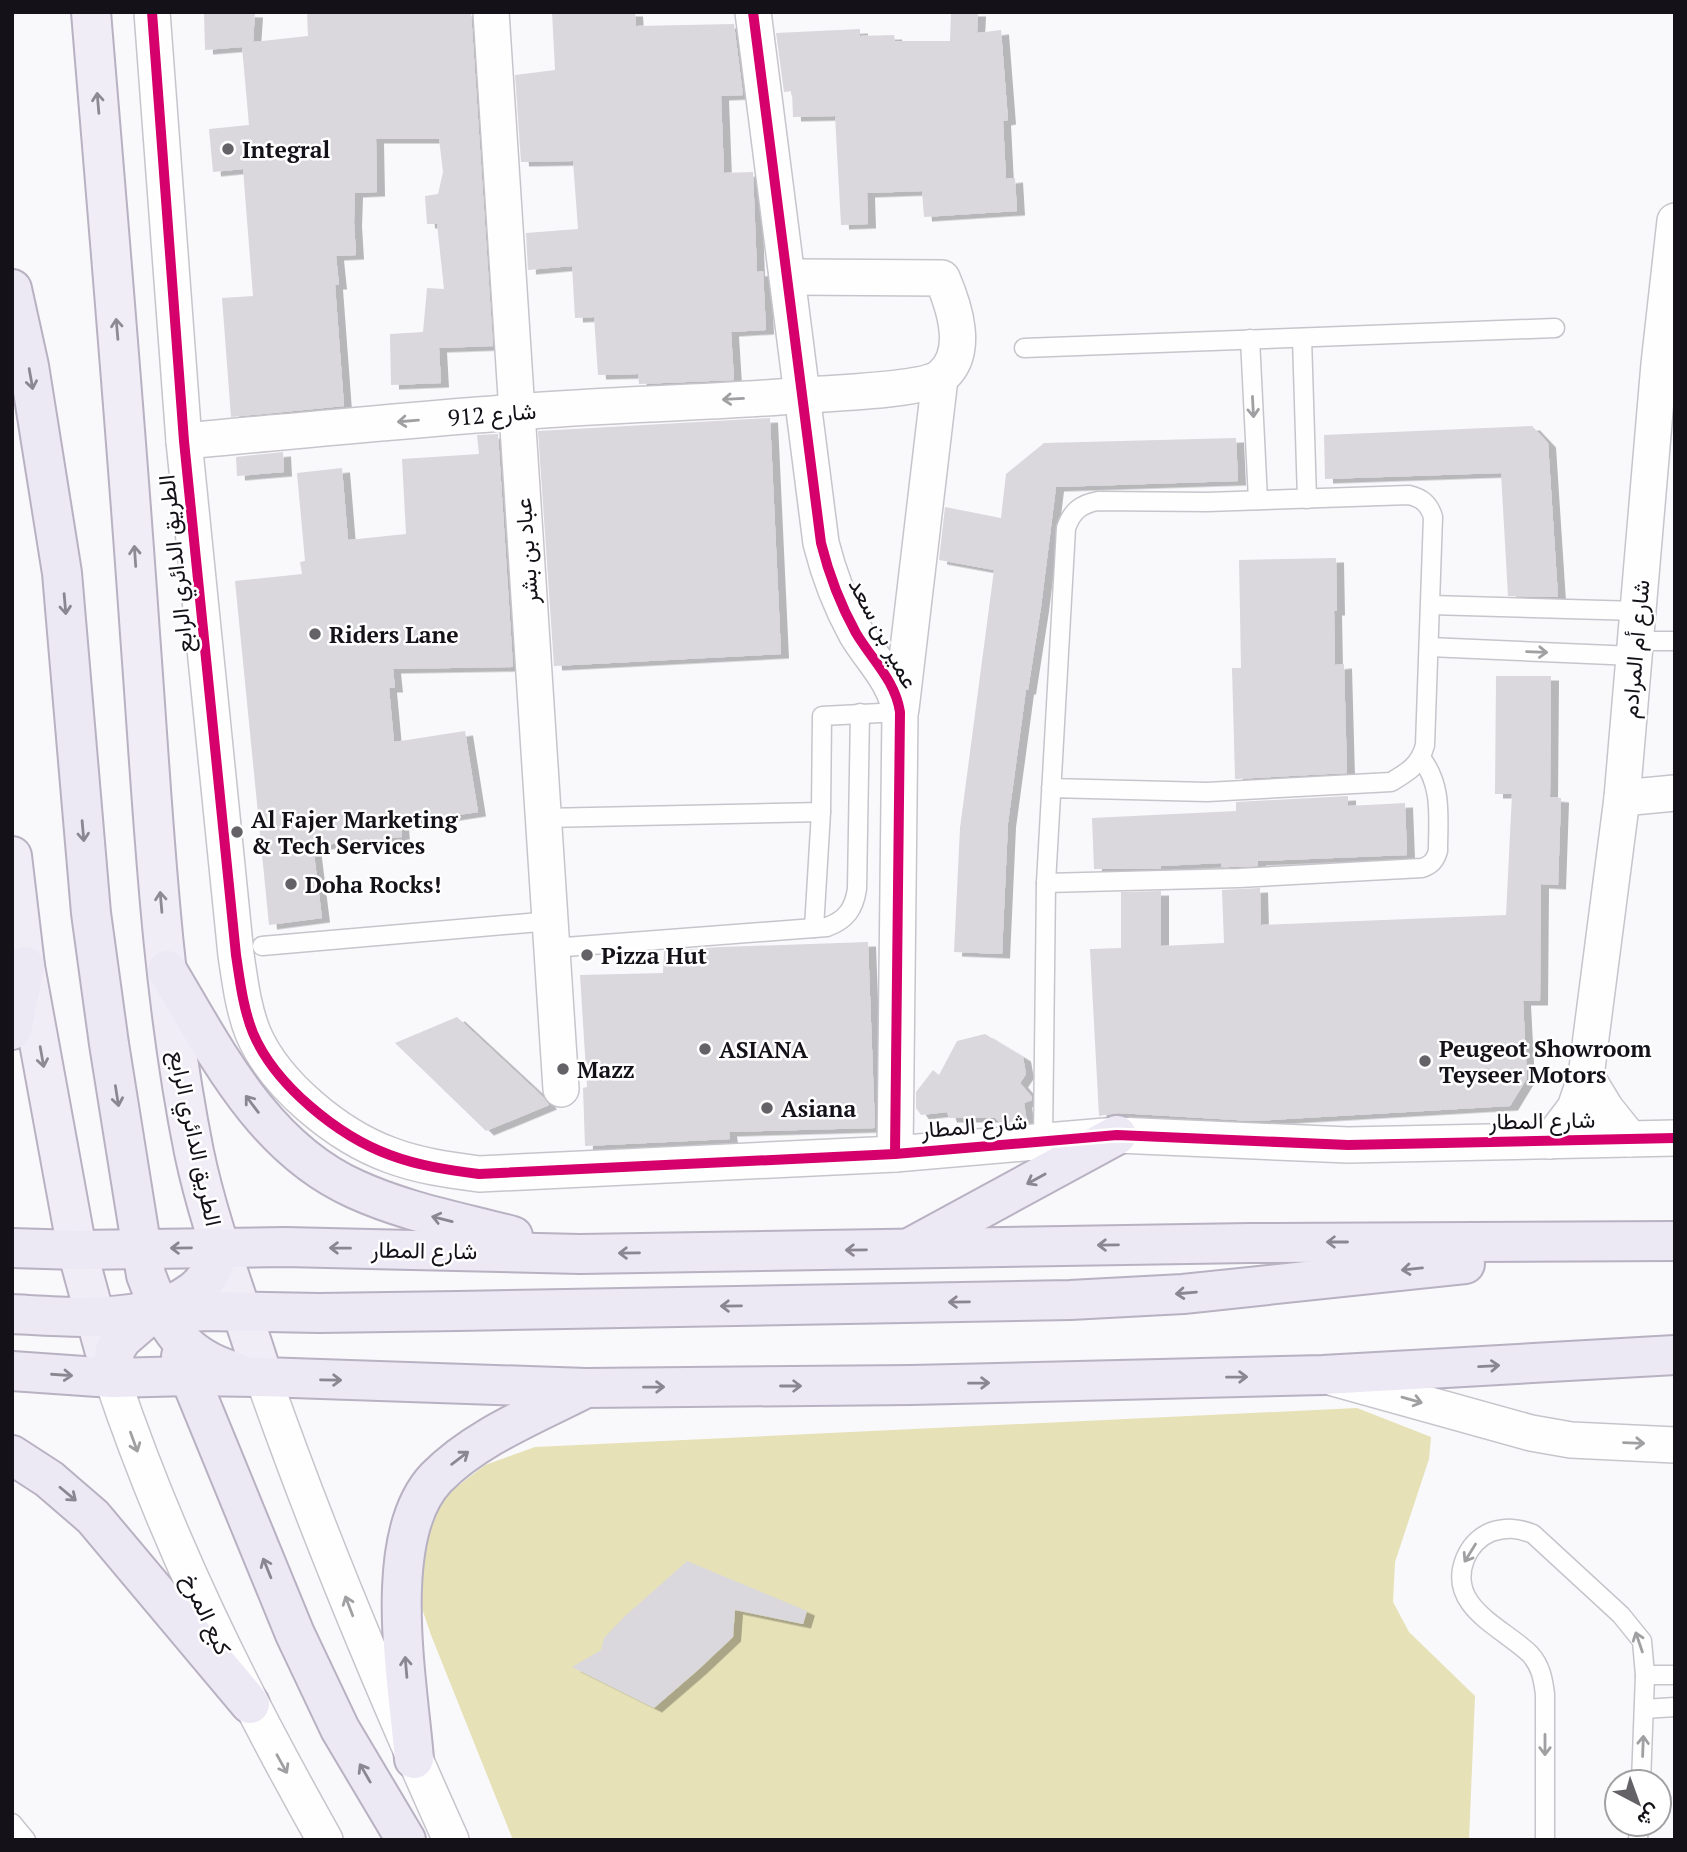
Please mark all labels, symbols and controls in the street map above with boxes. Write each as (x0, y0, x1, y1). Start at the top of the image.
one-way arrow (91, 92, 104, 114)
place label: Integral (242, 134, 331, 165)
marker: Integral (220, 141, 236, 157)
one-way arrow (110, 319, 123, 341)
one-way arrow (25, 368, 39, 390)
one-way arrow (722, 393, 745, 406)
street label: شارع 912 (446, 395, 538, 434)
one-way arrow (1247, 396, 1260, 419)
one-way arrow (397, 415, 420, 428)
street label: الطريق الدائري الرابع (150, 473, 204, 655)
street label: عباد بن بشر (507, 497, 545, 606)
one-way arrow (128, 545, 141, 568)
street label: عمير بن سعد (842, 572, 926, 694)
street label: شارع أم المرادم (1614, 578, 1657, 720)
one-way arrow (59, 593, 72, 615)
place label: Riders Lane (329, 619, 459, 650)
marker: Riders Lane (307, 626, 323, 642)
one-way arrow (1526, 645, 1549, 658)
place label: Al Fajer Marketing & Tech Services (251, 804, 459, 861)
one-way arrow (77, 819, 90, 842)
marker: Al Fajer Marketing & Tech Services (229, 824, 245, 840)
place label: Doha Rocks! (305, 869, 441, 900)
marker: Doha Rocks! (283, 876, 299, 892)
one-way arrow (154, 891, 167, 914)
place label: Pizza Hut (601, 940, 707, 971)
marker: Pizza Hut (579, 947, 595, 963)
place label: Peugeot Showroom Teyseer Motors (1439, 1033, 1651, 1090)
place label: ASIANA (719, 1034, 808, 1065)
marker: ASIANA (697, 1041, 713, 1057)
one-way arrow (36, 1046, 49, 1068)
street label: الطريق الدائري الرابع (158, 1047, 230, 1230)
marker: Peugeot Showroom Teyseer Motors (1417, 1053, 1433, 1069)
place label: Mazz (577, 1054, 635, 1085)
marker: Mazz (555, 1061, 571, 1077)
one-way arrow (111, 1084, 124, 1107)
place label: Asiana (781, 1093, 856, 1124)
one-way arrow (244, 1095, 259, 1114)
marker: Asiana (759, 1100, 775, 1116)
street label: شارع المطار (1488, 1104, 1595, 1137)
street label: شارع المطار (919, 1105, 1028, 1146)
one-way arrow (1026, 1172, 1046, 1186)
one-way arrow (431, 1212, 454, 1225)
street label: شارع المطار (370, 1234, 477, 1267)
one-way arrow (1326, 1235, 1349, 1249)
one-way arrow (1097, 1238, 1120, 1252)
one-way arrow (169, 1241, 192, 1254)
one-way arrow (329, 1241, 352, 1255)
one-way arrow (845, 1243, 868, 1256)
one-way arrow (617, 1246, 640, 1260)
one-way arrow (1401, 1263, 1424, 1276)
one-way arrow (1175, 1287, 1198, 1300)
one-way arrow (947, 1295, 970, 1309)
one-way arrow (720, 1299, 743, 1312)
one-way arrow (1477, 1359, 1500, 1372)
one-way arrow (50, 1368, 73, 1381)
one-way arrow (1225, 1371, 1248, 1384)
one-way arrow (319, 1374, 342, 1387)
one-way arrow (968, 1377, 991, 1390)
one-way arrow (779, 1379, 802, 1392)
one-way arrow (643, 1380, 666, 1394)
one-way arrow (1401, 1395, 1423, 1408)
one-way arrow (129, 1431, 141, 1453)
one-way arrow (1622, 1437, 1645, 1450)
one-way arrow (451, 1451, 469, 1466)
one-way arrow (58, 1487, 76, 1502)
one-way arrow (1463, 1543, 1477, 1563)
one-way arrow (260, 1558, 273, 1580)
street label: كبع المرخ (174, 1568, 239, 1660)
one-way arrow (342, 1596, 355, 1618)
one-way arrow (1632, 1632, 1644, 1653)
one-way arrow (399, 1656, 412, 1678)
one-way arrow (1538, 1733, 1552, 1756)
one-way arrow (1636, 1734, 1649, 1757)
one-way arrow (275, 1753, 289, 1773)
one-way arrow (358, 1764, 372, 1784)
north arrow (1603, 1768, 1673, 1838)
text: ش (1633, 1799, 1666, 1833)

